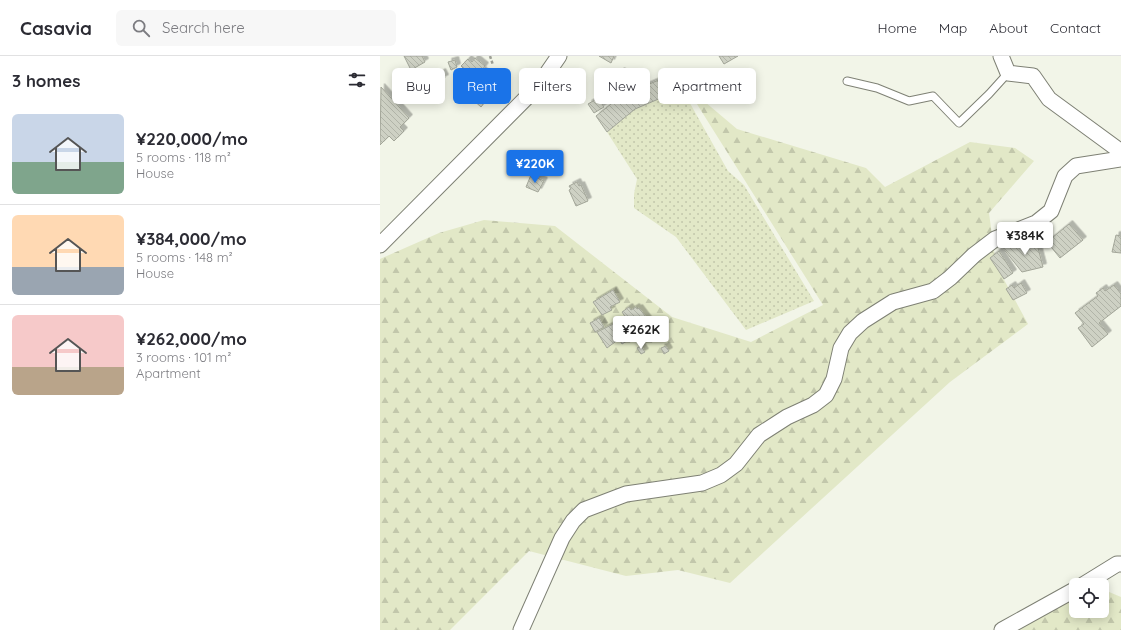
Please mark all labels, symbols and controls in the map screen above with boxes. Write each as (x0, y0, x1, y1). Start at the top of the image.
search box (116, 10, 396, 46)
text: Casavia (20, 16, 92, 40)
icon: search (130, 17, 152, 39)
text: Search here (162, 18, 245, 37)
text: Home (878, 19, 917, 37)
text: Map (939, 19, 967, 37)
text: About (989, 19, 1028, 37)
text: Contact (1050, 19, 1101, 37)
chip: Buy (392, 68, 445, 104)
chip: Rent (453, 68, 511, 104)
chip: Filters (519, 68, 586, 104)
chip: New (594, 68, 650, 104)
chip: Apartment (658, 68, 756, 104)
icon: filters (346, 69, 368, 91)
text: 3 homes (12, 70, 80, 91)
text: ¥220,000/mo (136, 128, 248, 149)
icon: home (44, 130, 92, 178)
text: 5 rooms · 118 m² (136, 149, 231, 165)
pin: ¥220K (507, 150, 563, 184)
text: ¥220K (515, 155, 555, 171)
text: House (136, 165, 174, 181)
pin: ¥384K (997, 222, 1053, 256)
text: ¥384K (1006, 227, 1044, 243)
text: ¥384,000/mo (136, 228, 247, 249)
icon: home (44, 231, 92, 279)
text: 5 rooms · 148 m² (136, 249, 233, 265)
text: House (136, 265, 174, 281)
pin: ¥262K (613, 316, 669, 350)
text: ¥262K (622, 321, 660, 337)
text: ¥262,000/mo (136, 328, 247, 349)
icon: home (44, 331, 92, 379)
text: 3 rooms · 101 m² (136, 349, 231, 365)
text: Apartment (136, 365, 201, 381)
map controls (1069, 578, 1109, 618)
button: locate (1069, 578, 1109, 618)

